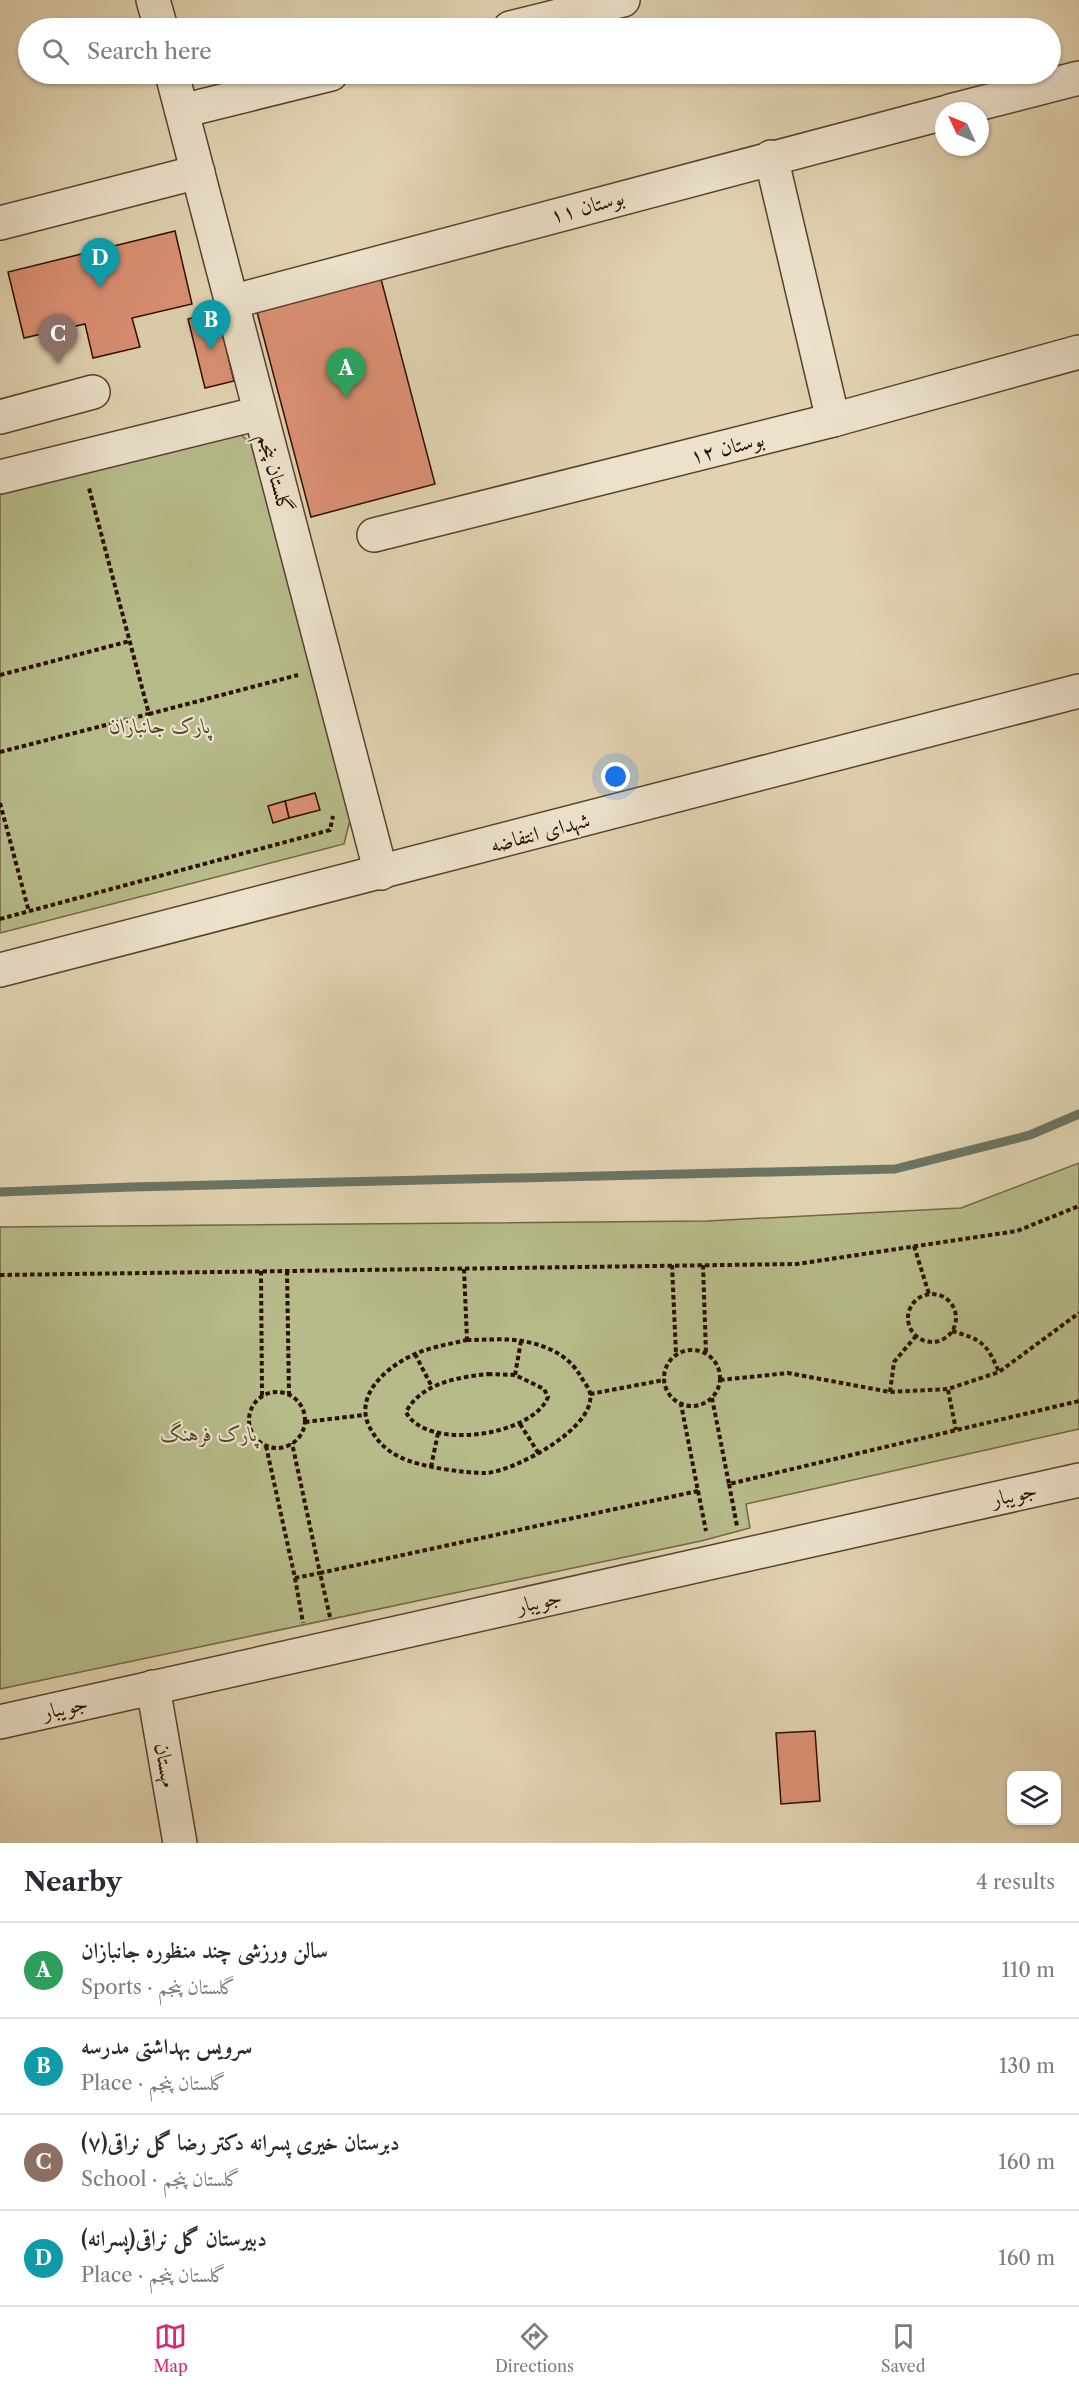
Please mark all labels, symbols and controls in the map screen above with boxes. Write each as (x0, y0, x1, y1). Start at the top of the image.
search box (18, 18, 1061, 84)
icon: search (39, 35, 72, 68)
text: Search here (87, 38, 212, 65)
north arrow (935, 102, 989, 156)
street label: بوستان ۱۱ (547, 184, 627, 229)
pin: D (80, 238, 120, 288)
pin: B (192, 300, 230, 350)
pin: C (38, 314, 78, 364)
pin: A (326, 348, 366, 398)
street label: بوستان ۱۲ (687, 426, 767, 469)
street label: گلستان پنجم (246, 431, 299, 517)
park label: پارک جانبازان (109, 713, 213, 741)
your location (601, 762, 630, 791)
street label: شهدای انتفاضه (487, 807, 593, 859)
park label: پارک فرهنگ (161, 1421, 259, 1449)
street label: جویبار (987, 1477, 1039, 1513)
street label: جویبار (512, 1584, 564, 1620)
street label: جویبار (38, 1690, 90, 1726)
street label: مهستان (148, 1741, 182, 1790)
map controls (1007, 1771, 1061, 1825)
button: layers (1007, 1771, 1061, 1825)
text: Nearby (24, 1866, 122, 1898)
text: 4 results (976, 1870, 1055, 1894)
text: سالن ورزشی چند منظوره جانبازان (81, 1937, 328, 1964)
text: A (36, 1958, 51, 1982)
text: 110 m (1002, 1958, 1055, 1982)
text: Sports · گلستان پنجم (81, 1975, 235, 1999)
text: سرویس بهداشتی مدرسه (81, 2033, 252, 2060)
text: B (36, 2054, 51, 2078)
text: 130 m (999, 2054, 1055, 2078)
text: Place · گلستان پنجم (81, 2071, 226, 2095)
text: دبرستان خیری پسرانه دکتر رضا گل نراقی(۷) (81, 2129, 400, 2156)
text: C (35, 2150, 52, 2174)
text: 160 m (998, 2150, 1055, 2174)
text: School · گلستان پنجم (81, 2167, 240, 2191)
text: دبیرستان گل نراقی(پسرانه) (81, 2225, 267, 2252)
text: D (35, 2246, 52, 2270)
text: 160 m (998, 2246, 1055, 2270)
text: Place · گلستان پنجم (81, 2263, 226, 2287)
tab: Map (154, 2320, 188, 2376)
tab: Directions (495, 2320, 574, 2376)
tab: Saved (881, 2320, 925, 2376)

